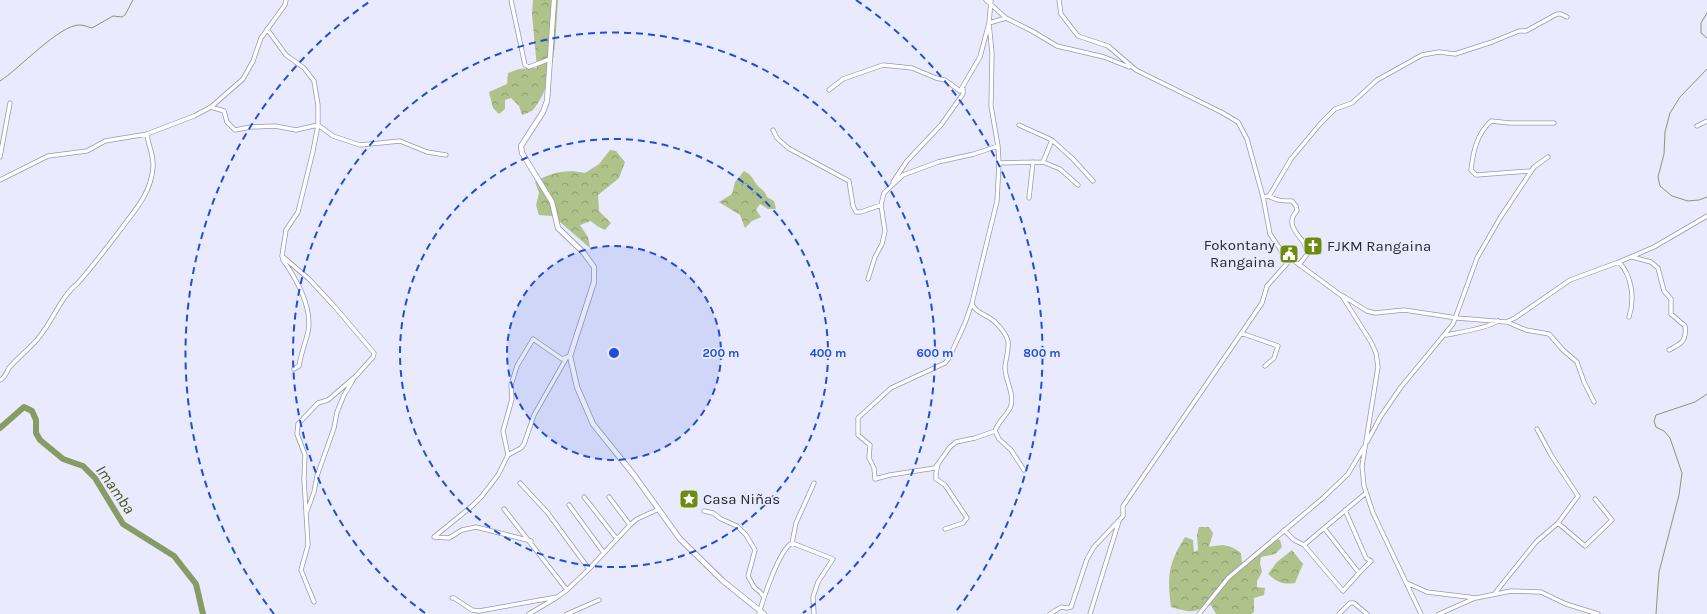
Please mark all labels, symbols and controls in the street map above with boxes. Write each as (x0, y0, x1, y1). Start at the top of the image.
church icon: FJKM Rangaina (1302, 235, 1324, 257)
place label: Fokontany Rangaina (1204, 236, 1275, 271)
place label: FJKM Rangaina (1327, 237, 1431, 255)
public building icon: Fokontany Rangaina (1278, 243, 1300, 265)
centre of rings (607, 346, 621, 360)
text: 200 m (703, 346, 739, 360)
text: 400 m (810, 346, 846, 360)
text: 600 m (917, 346, 953, 360)
text: 800 m (1023, 346, 1061, 360)
water label: Imamba (92, 461, 139, 517)
place icon: Casa Niñas (678, 488, 700, 510)
place label: Casa Niñas (703, 490, 780, 508)

